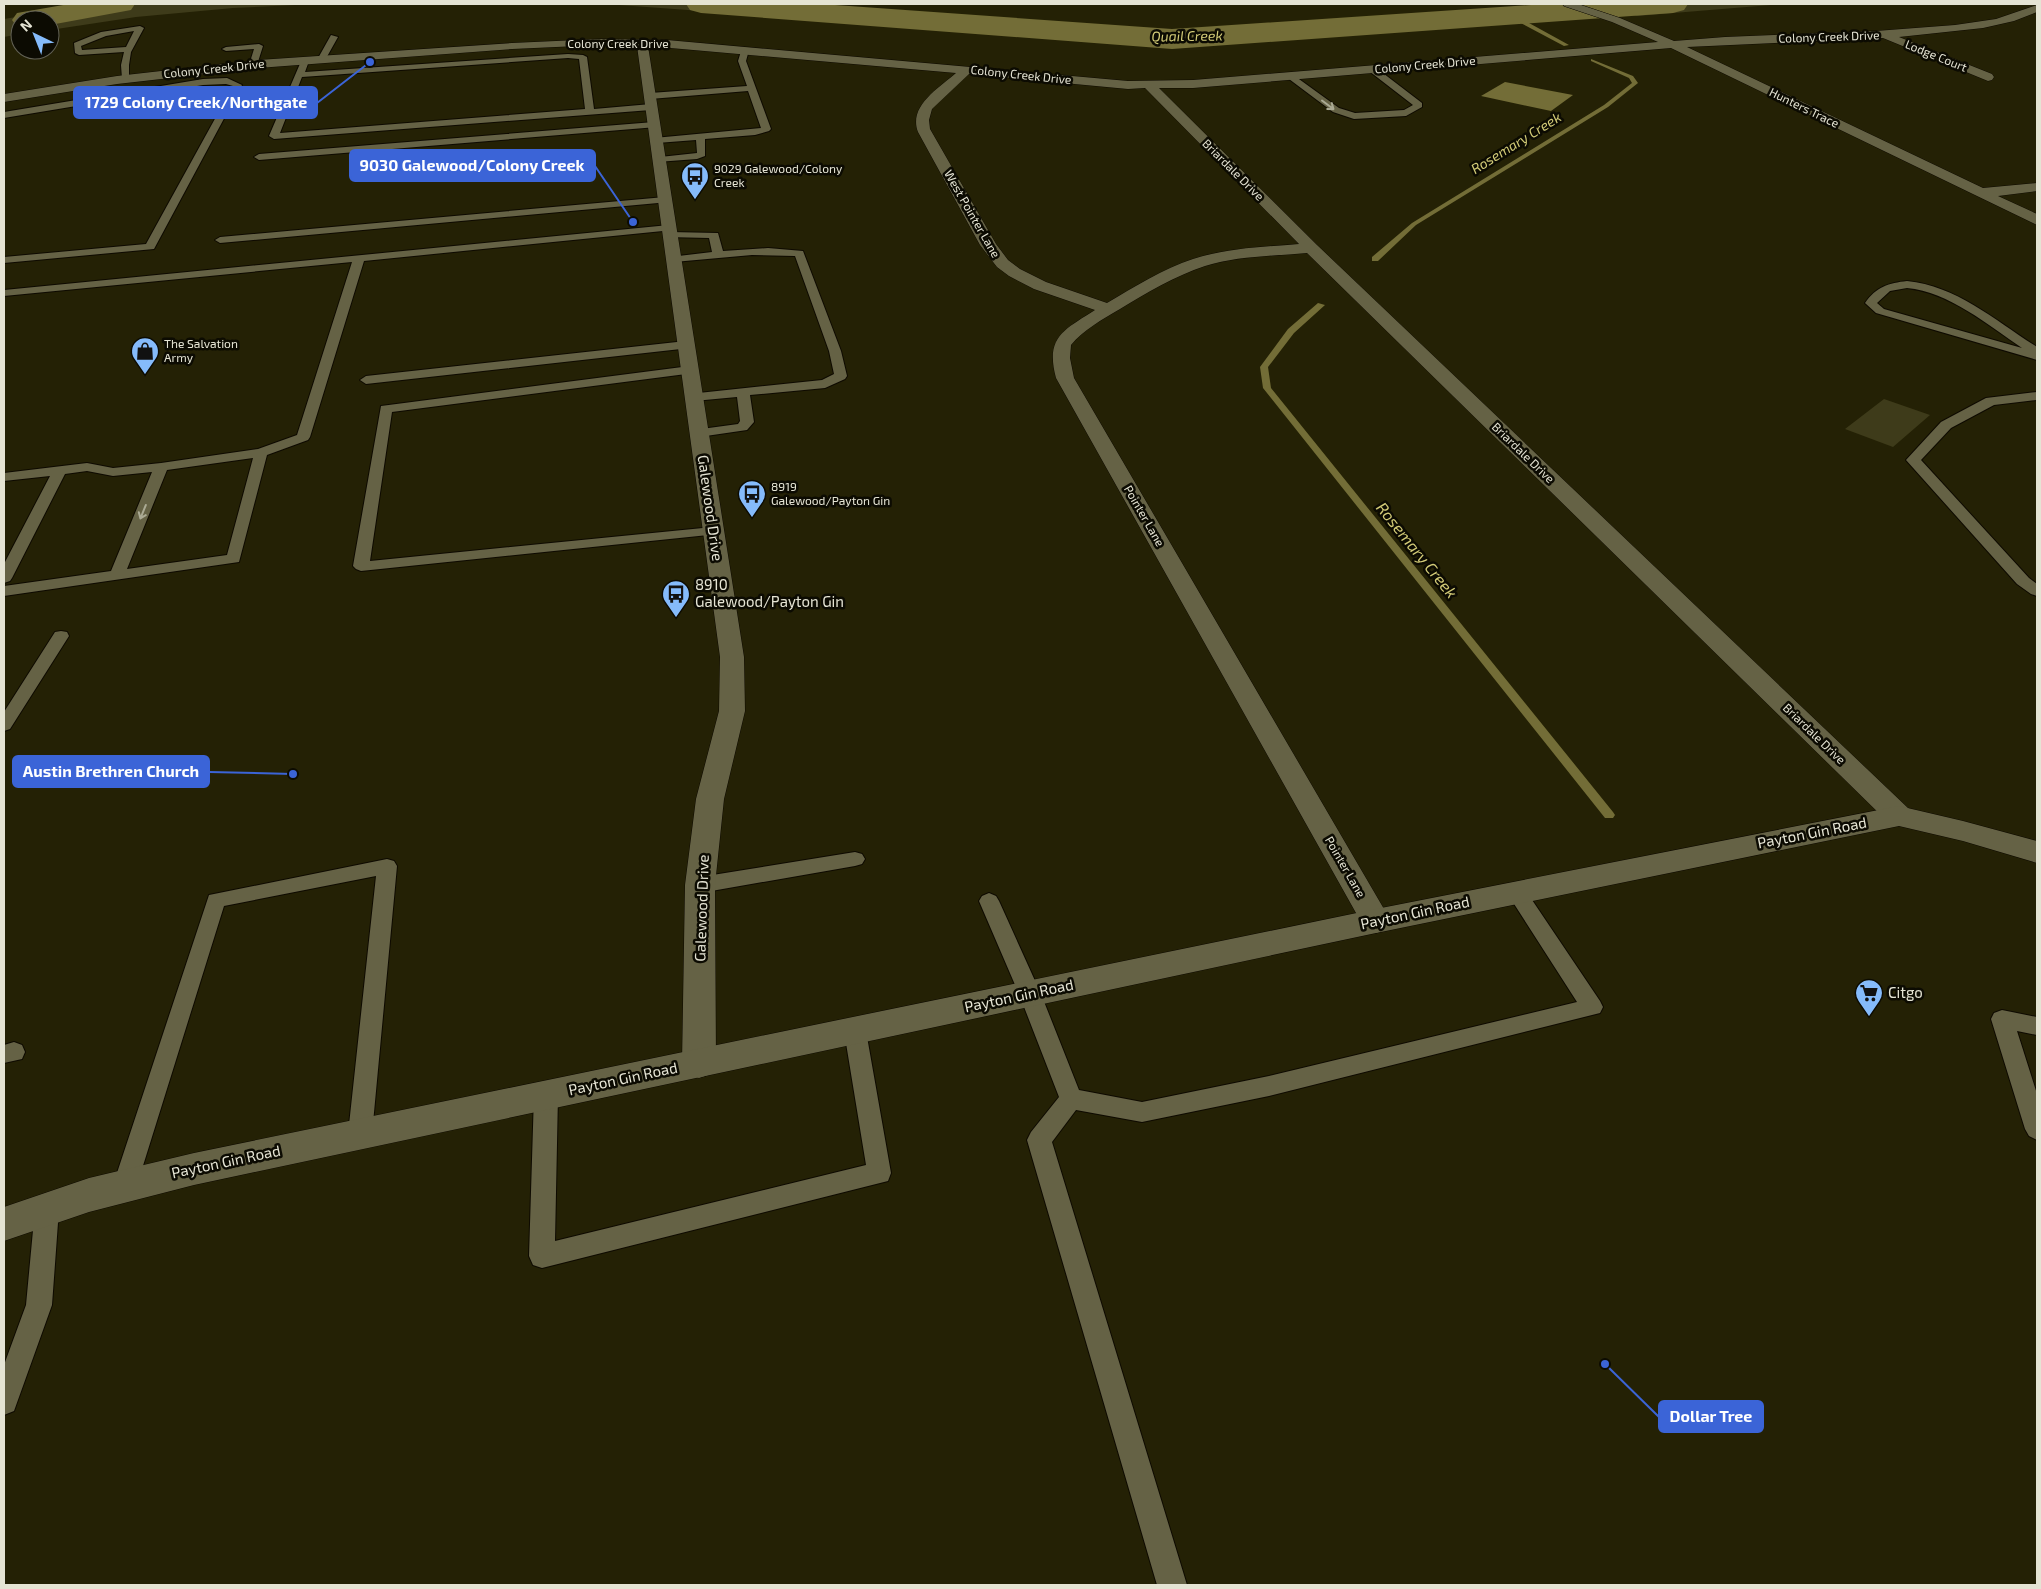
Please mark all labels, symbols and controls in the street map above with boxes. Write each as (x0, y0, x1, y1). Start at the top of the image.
north arrow (10, 10, 60, 60)
text: N (16, 15, 35, 35)
water label: Quail Creek (1151, 26, 1223, 45)
street label: Colony Creek Drive (1778, 27, 1880, 45)
street label: Colony Creek Drive (567, 36, 669, 50)
street label: Lodge Court (1903, 36, 1970, 74)
street label: Colony Creek Drive (1374, 53, 1476, 75)
street label: Colony Creek Drive (163, 56, 265, 80)
street label: Colony Creek Drive (970, 62, 1072, 86)
street label: Hunters Trace (1767, 84, 1841, 130)
callout: 1729 Colony Creek/Northgate (74, 87, 317, 118)
text: 1729 Colony Creek/Northgate (85, 92, 307, 112)
one-way arrow (1321, 100, 1335, 110)
water label: Rosemary Creek (1467, 108, 1564, 177)
street label: Briardale Drive (1200, 136, 1267, 203)
callout: 9030 Galewood/Colony Creek (350, 150, 595, 181)
text: 9030 Galewood/Colony Creek (360, 155, 584, 175)
bus stop icon: 9029 Galewood/Colony Creek (680, 161, 710, 200)
place label: 9029 Galewood/Colony Creek (714, 161, 843, 189)
street label: West Pointer Lane (942, 167, 1004, 260)
shop icon: The Salvation Army (130, 336, 160, 375)
place label: The Salvation Army (164, 336, 238, 364)
street label: Briardale Drive (1490, 419, 1558, 486)
street label: Galewood Drive (695, 454, 727, 562)
bus stop icon: 8919 Galewood/Payton Gin (737, 479, 767, 518)
place label: 8919 Galewood/Payton Gin (771, 479, 890, 507)
street label: Pointer Lane (1122, 482, 1168, 549)
water label: Rosemary Creek (1372, 498, 1462, 602)
one-way arrow (138, 504, 147, 519)
place label: 8910 Galewood/Payton Gin (695, 575, 844, 610)
bus stop icon: 8910 Galewood/Payton Gin (661, 579, 691, 618)
street label: Briardale Drive (1781, 700, 1849, 767)
callout: Austin Brethren Church (13, 756, 209, 787)
text: Austin Brethren Church (23, 761, 199, 780)
street label: Payton Gin Road (1756, 813, 1868, 851)
street label: Pointer Lane (1323, 833, 1369, 900)
street label: Galewood Drive (690, 854, 712, 962)
street label: Payton Gin Road (1359, 892, 1471, 932)
street label: Payton Gin Road (963, 975, 1075, 1015)
supermarket icon: Citgo (1854, 978, 1884, 1017)
place label: Citgo (1888, 983, 1923, 1001)
street label: Payton Gin Road (567, 1058, 679, 1098)
street label: Payton Gin Road (170, 1141, 282, 1181)
callout: Dollar Tree (1659, 1401, 1763, 1432)
text: Dollar Tree (1670, 1406, 1752, 1425)

